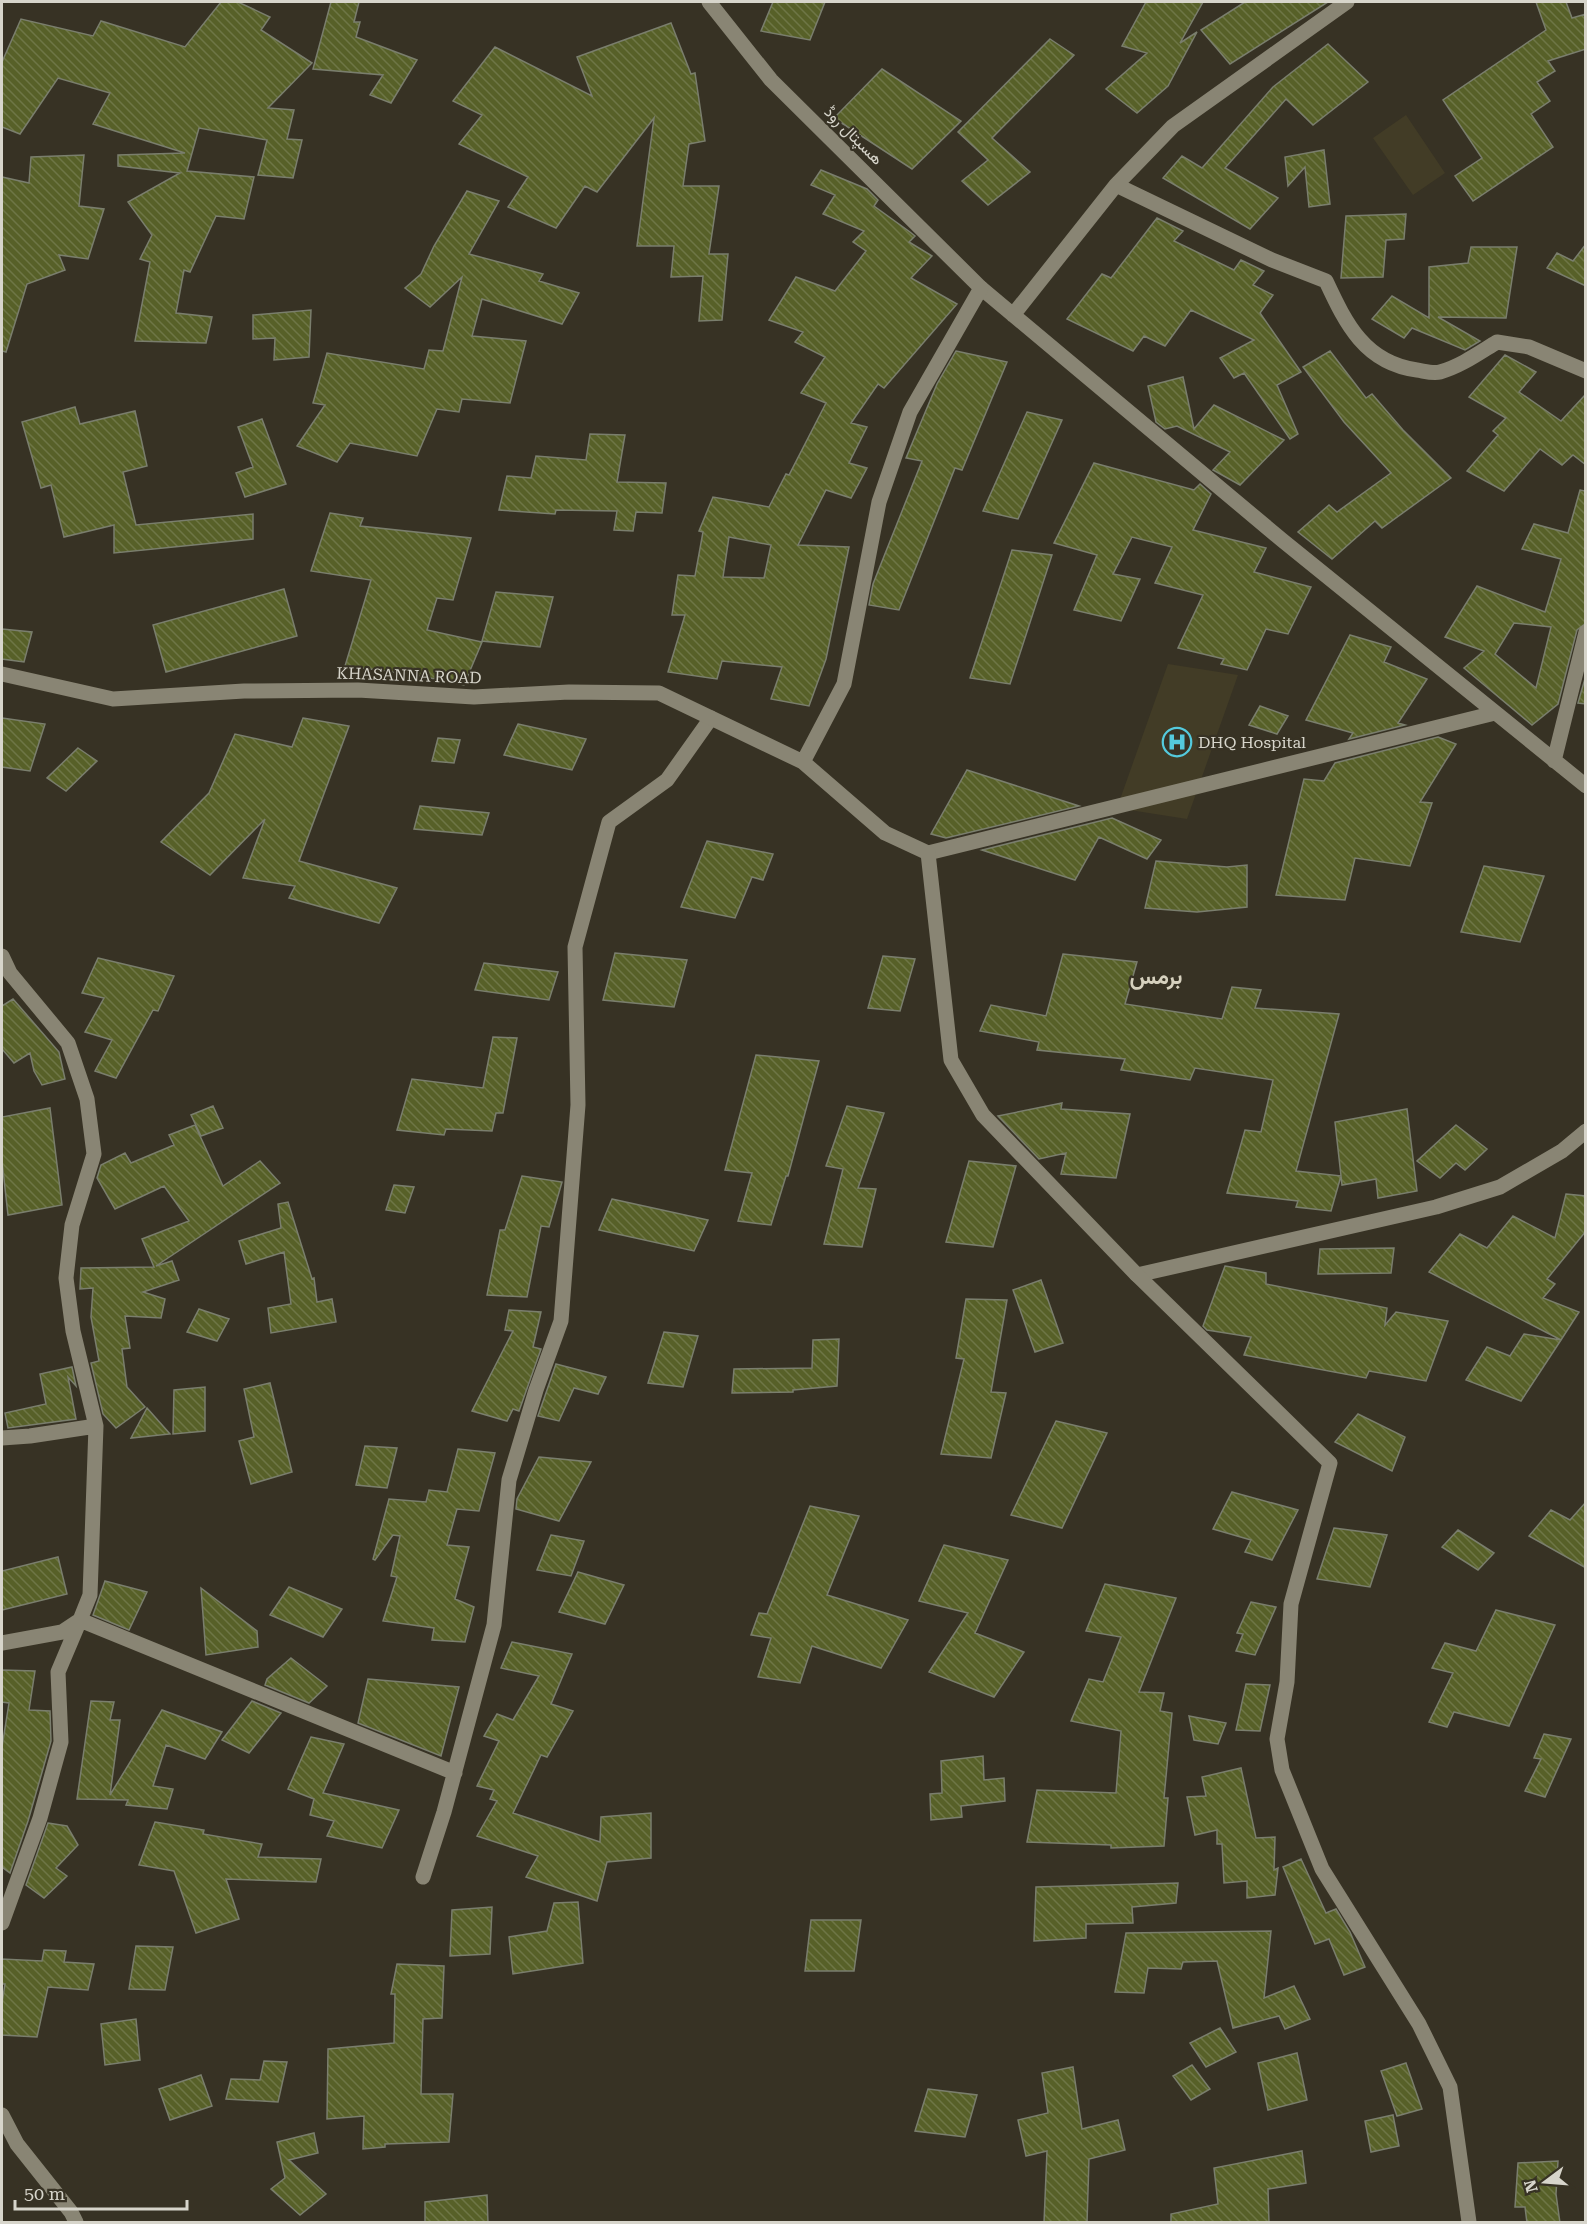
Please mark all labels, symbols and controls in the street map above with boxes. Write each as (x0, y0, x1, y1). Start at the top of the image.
street label: ھسپتال روڈ (819, 102, 887, 170)
street label: KHASANNA ROAD (336, 663, 482, 688)
hospital icon: DHQ Hospital (1161, 726, 1193, 758)
place label: DHQ Hospital (1198, 733, 1306, 752)
district label: برمس (1129, 964, 1183, 990)
north arrow (1515, 2152, 1575, 2212)
scale bar (15, 2173, 188, 2211)
text: N (1520, 2177, 1542, 2195)
text: 50 m (24, 2183, 65, 2204)

